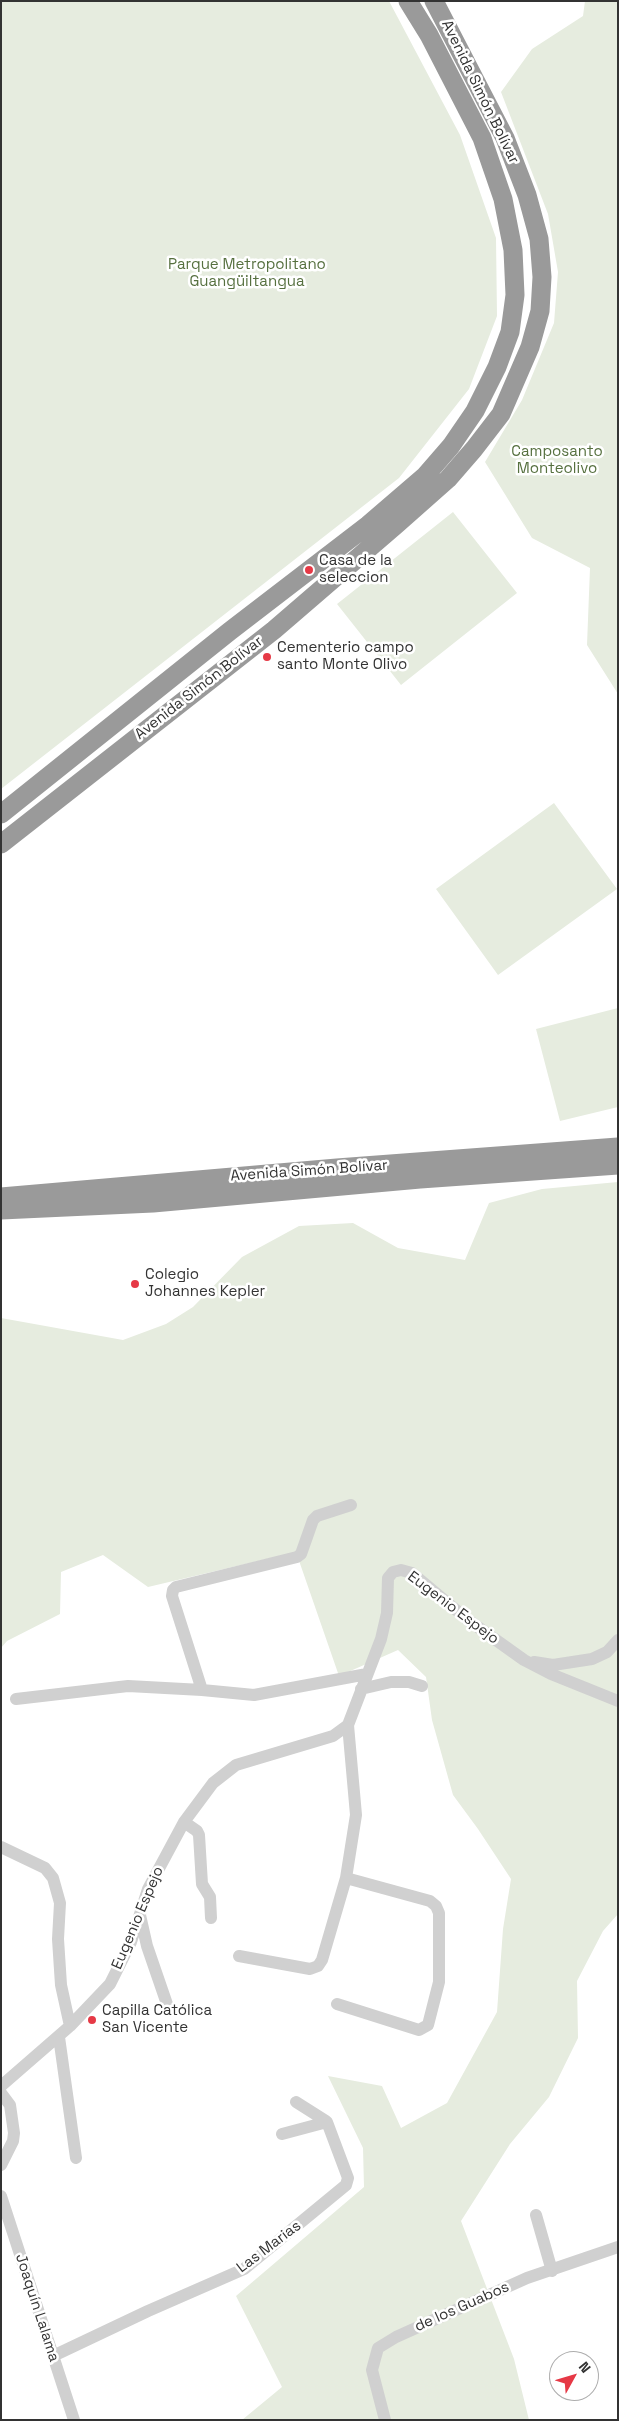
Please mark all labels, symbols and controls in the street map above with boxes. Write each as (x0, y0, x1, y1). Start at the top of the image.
street label: Avenida Simón Bolívar (437, 17, 523, 167)
park label: Parque Metropolitano Guangüiltangua (168, 256, 326, 291)
park label: Camposanto Monteolivo (511, 443, 603, 478)
place label: Casa de la seleccion (319, 552, 392, 587)
marker: Casa de la seleccion (303, 564, 315, 576)
street label: Avenida Simón Bolívar (131, 632, 267, 744)
place label: Cementerio campo santo Monte Olivo (277, 639, 414, 674)
marker: Cementerio campo santo Monte Olivo (261, 651, 273, 663)
street label: Avenida Simón Bolívar (230, 1157, 388, 1185)
place label: Colegio Johannes Kepler (145, 1266, 265, 1301)
marker: Colegio Johannes Kepler (129, 1278, 141, 1290)
street label: Eugenio Espejo (404, 1568, 502, 1648)
street label: Eugenio Espejo (108, 1864, 168, 1972)
place label: Capilla Católica San Vicente (102, 2002, 212, 2037)
marker: Capilla Católica San Vicente (86, 2014, 98, 2026)
street label: Las Marias (233, 2217, 305, 2277)
street label: Joaquín Lalama (11, 2252, 63, 2364)
street label: de los Guabos (412, 2278, 512, 2336)
north arrow (549, 2351, 599, 2401)
text: N (575, 2358, 595, 2376)

